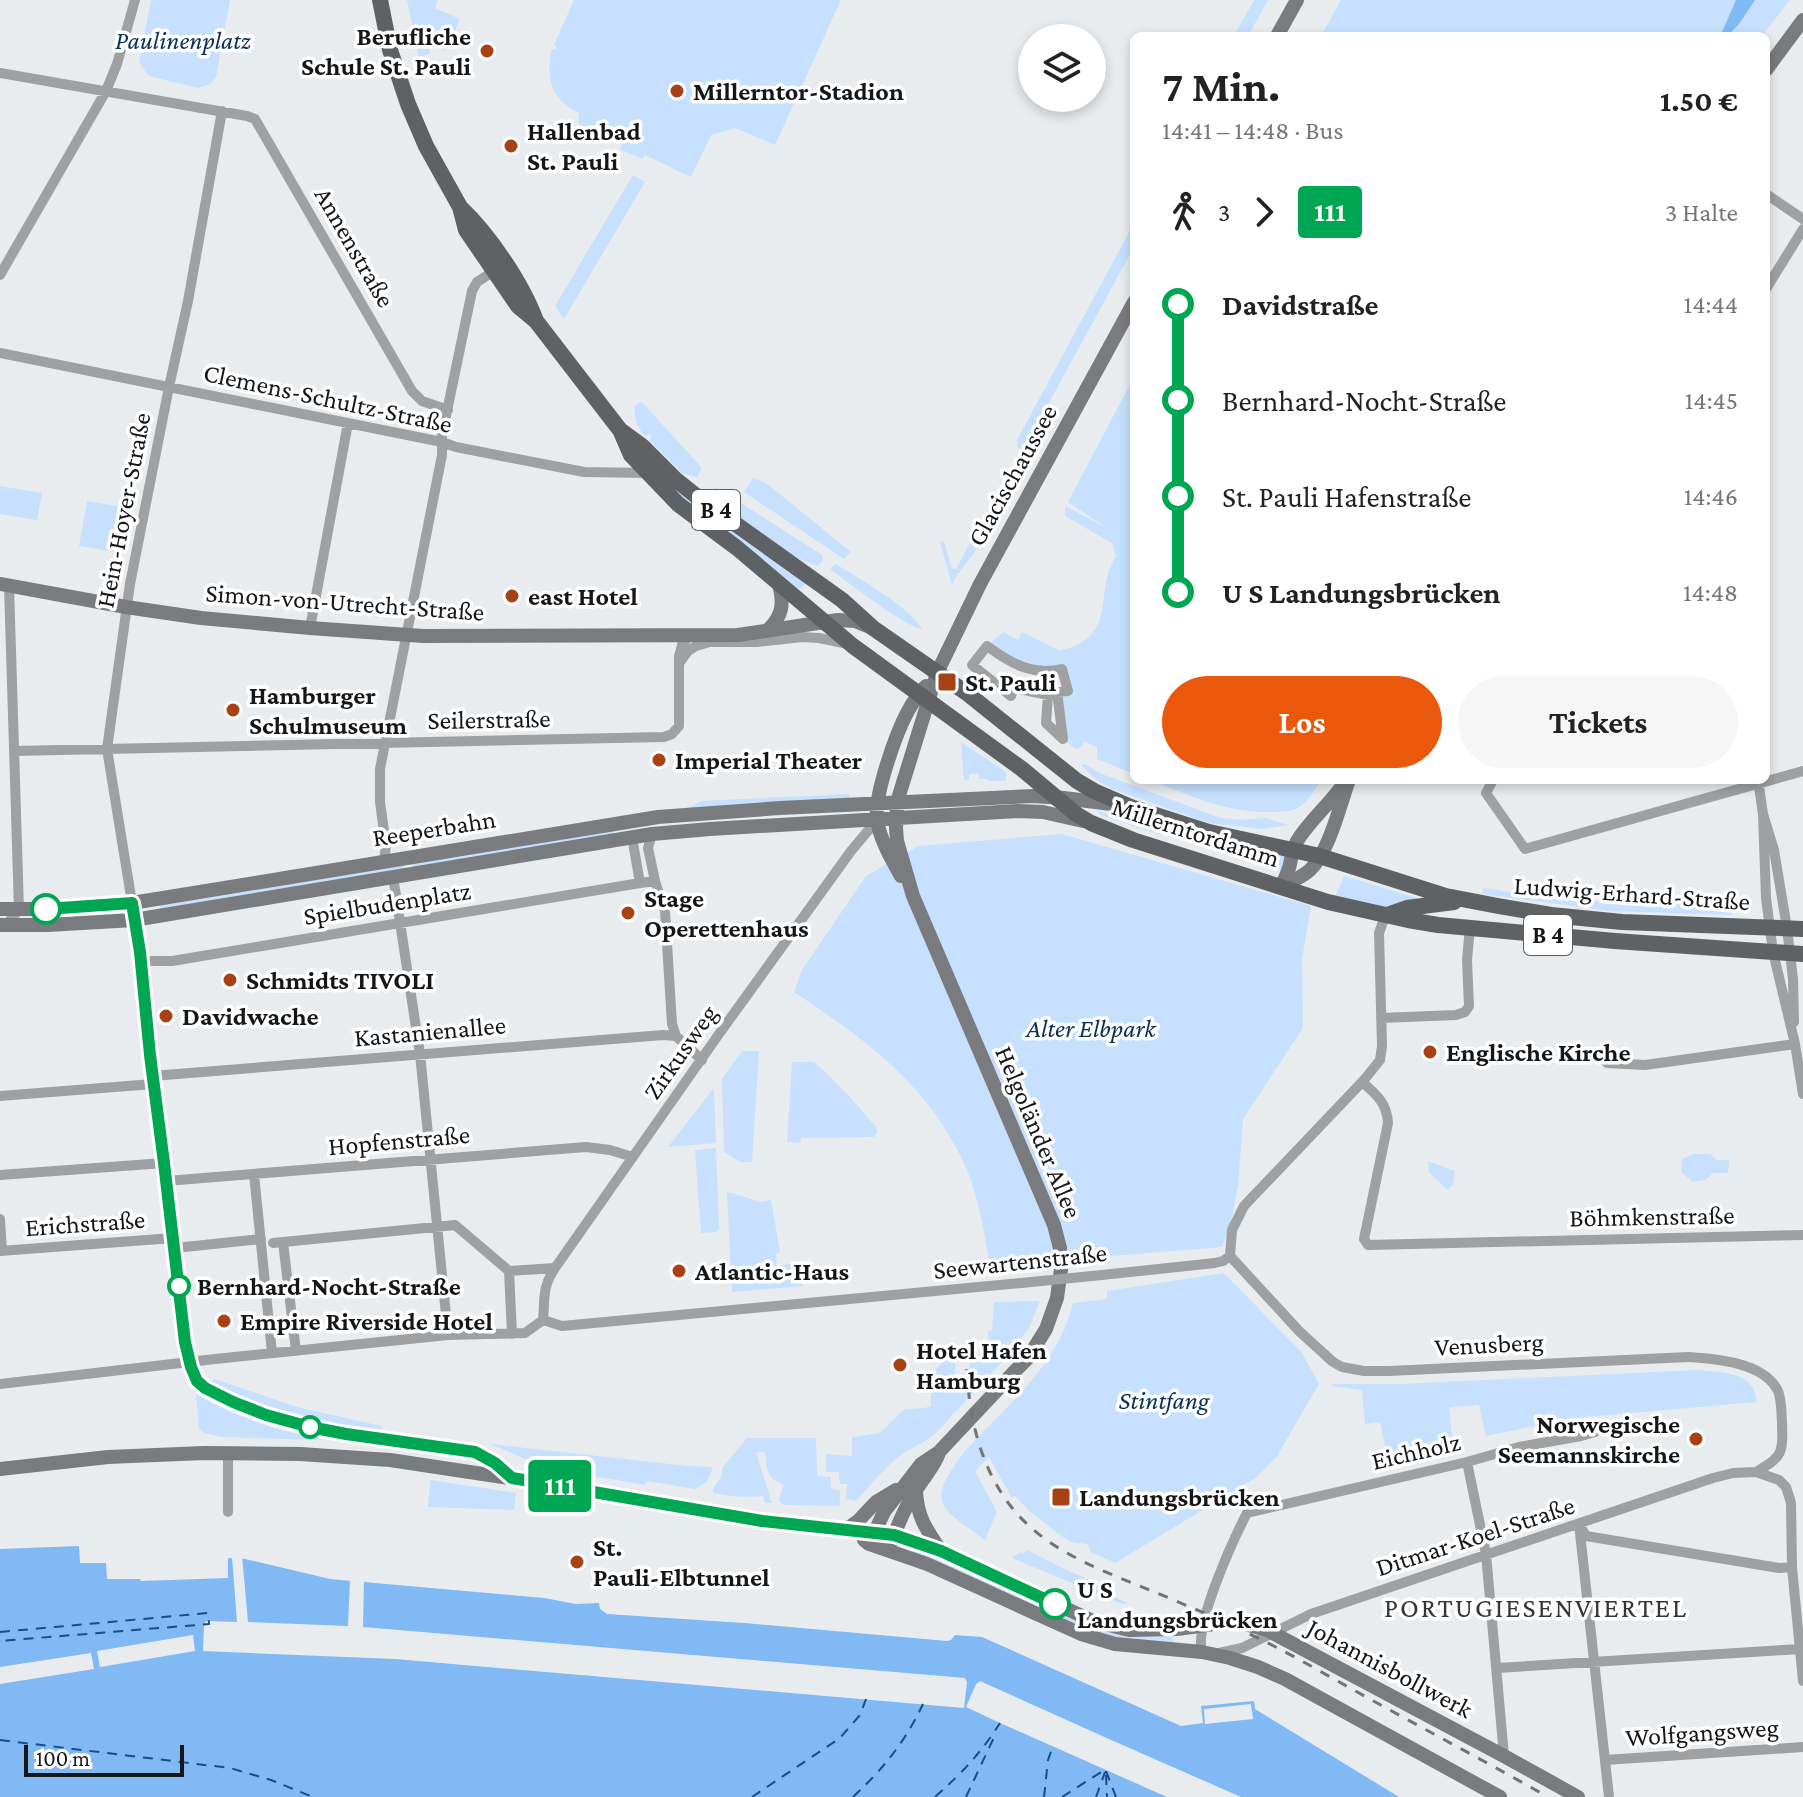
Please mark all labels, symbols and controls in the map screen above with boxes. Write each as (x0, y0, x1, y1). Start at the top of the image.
place label: Berufliche Schule St. Pauli (301, 22, 471, 81)
map controls (1018, 24, 1106, 112)
button: layers (1018, 24, 1106, 112)
park label: Paulinenplatz (115, 26, 251, 55)
marker: Berufliche Schule St. Pauli (478, 42, 496, 60)
text: 7 Min. (1162, 62, 1280, 110)
place label: Millerntor-Stadion (693, 77, 904, 106)
marker: Millerntor-Stadion (668, 82, 686, 100)
text: 1.50 € (1660, 84, 1738, 117)
text: 14:41 – 14:48 · Bus (1162, 116, 1344, 145)
place label: Hallenbad St. Pauli (527, 117, 641, 176)
marker: Hallenbad St. Pauli (502, 137, 520, 155)
street label: Annenstraße (309, 182, 401, 312)
icon: walk (1162, 190, 1206, 234)
icon: forward (1242, 190, 1286, 234)
text: 111 (1314, 196, 1346, 227)
text: 3 (1218, 198, 1230, 227)
text: 3 Halte (1665, 198, 1738, 227)
text: Davidstraße (1222, 288, 1378, 321)
text: 14:44 (1684, 290, 1738, 319)
street label: Clemens-Schultz-Straße (201, 358, 455, 439)
text: Bernhard-Nocht-Straße (1222, 384, 1506, 417)
text: 14:45 (1685, 386, 1738, 415)
street label: Glacischaussee (962, 400, 1063, 551)
street label: Hein-Hoyer-Straße (90, 410, 157, 610)
text: St. Pauli Hafenstraße (1222, 480, 1471, 513)
text: 14:46 (1684, 482, 1738, 511)
road number: B 4 (692, 490, 740, 530)
text: U S Landungsbrücken (1222, 576, 1501, 609)
street label: Simon-von-Utrecht-Straße (205, 578, 485, 627)
text: 14:48 (1683, 578, 1738, 607)
place label: east Hotel (528, 582, 638, 611)
marker: east Hotel (503, 587, 521, 605)
place label: St. Pauli (965, 668, 1057, 697)
marker: St. Pauli (936, 671, 958, 693)
button: Los (1162, 676, 1442, 768)
button: Tickets (1458, 676, 1738, 768)
place label: Hamburger Schulmuseum (249, 681, 407, 740)
marker: Hamburger Schulmuseum (224, 701, 242, 719)
street label: Seilerstraße (427, 704, 551, 735)
place label: Imperial Theater (675, 746, 863, 775)
marker: Imperial Theater (650, 751, 668, 769)
street label: Millerntordamm (1109, 792, 1283, 873)
street label: Reeperbahn (370, 804, 498, 853)
street label: Ludwig-Erhard-Straße (1513, 871, 1751, 916)
street label: Spielbudenplatz (301, 876, 473, 931)
place label: Stage Operettenhaus (644, 884, 809, 943)
unlabelled marker (31, 894, 61, 924)
marker: Stage Operettenhaus (619, 904, 637, 922)
road number: B 4 (1524, 915, 1572, 955)
place label: Schmidts TIVOLI (246, 966, 434, 995)
marker: Schmidts TIVOLI (221, 971, 239, 989)
street label: Zirkusweg (637, 999, 724, 1105)
place label: Davidwache (182, 1002, 319, 1031)
marker: Davidwache (157, 1007, 175, 1025)
street label: Kastanienallee (353, 1010, 507, 1053)
park label: Alter Elbpark (1024, 1014, 1157, 1043)
place label: Englische Kirche (1446, 1038, 1631, 1067)
street label: Helgoländer Allee (989, 1042, 1088, 1223)
marker: Englische Kirche (1421, 1043, 1439, 1061)
street label: Hopfenstraße (327, 1120, 471, 1161)
street label: Böhmkenstraße (1569, 1201, 1735, 1232)
street label: Erichstraße (24, 1205, 146, 1242)
street label: Seewartenstraße (932, 1238, 1108, 1285)
place label: Atlantic-Haus (694, 1257, 849, 1286)
marker: Atlantic-Haus (670, 1262, 688, 1280)
place label: Bernhard-Nocht-Straße (197, 1272, 461, 1301)
marker: Bernhard-Nocht-Straße (168, 1275, 190, 1297)
place label: Empire Riverside Hotel (240, 1307, 493, 1336)
marker: Empire Riverside Hotel (215, 1312, 233, 1330)
street label: Venusberg (1434, 1327, 1545, 1362)
place label: Hotel Hafen Hamburg (916, 1336, 1047, 1395)
marker: Hotel Hafen Hamburg (891, 1356, 909, 1374)
park label: Stintfang (1119, 1386, 1211, 1415)
place label: Norwegische Seemannskirche (1498, 1410, 1680, 1469)
unlabelled marker (299, 1416, 321, 1438)
street label: Eichholz (1369, 1427, 1463, 1476)
marker: Norwegische Seemannskirche (1687, 1430, 1705, 1448)
line badge: 111 (514, 1460, 606, 1512)
text: 111 (544, 1470, 576, 1501)
place label: Landungsbrücken (1079, 1483, 1280, 1512)
marker: Landungsbrücken (1050, 1486, 1072, 1508)
street label: Ditmar-Koel-Straße (1372, 1491, 1578, 1582)
place label: St. Pauli-Elbtunnel (593, 1533, 770, 1592)
marker: St. Pauli-Elbtunnel (568, 1553, 586, 1571)
place label: U S Landungsbrücken (1077, 1575, 1278, 1634)
marker: U S Landungsbrücken (1040, 1589, 1070, 1619)
district label: PORTUGIESENVIERTEL (1384, 1592, 1688, 1623)
street label: Johannisbollwerk (1300, 1612, 1478, 1725)
street label: Wolfgangsweg (1624, 1713, 1780, 1752)
scale bar (24, 1741, 184, 1777)
text: 100 m (36, 1746, 90, 1771)

